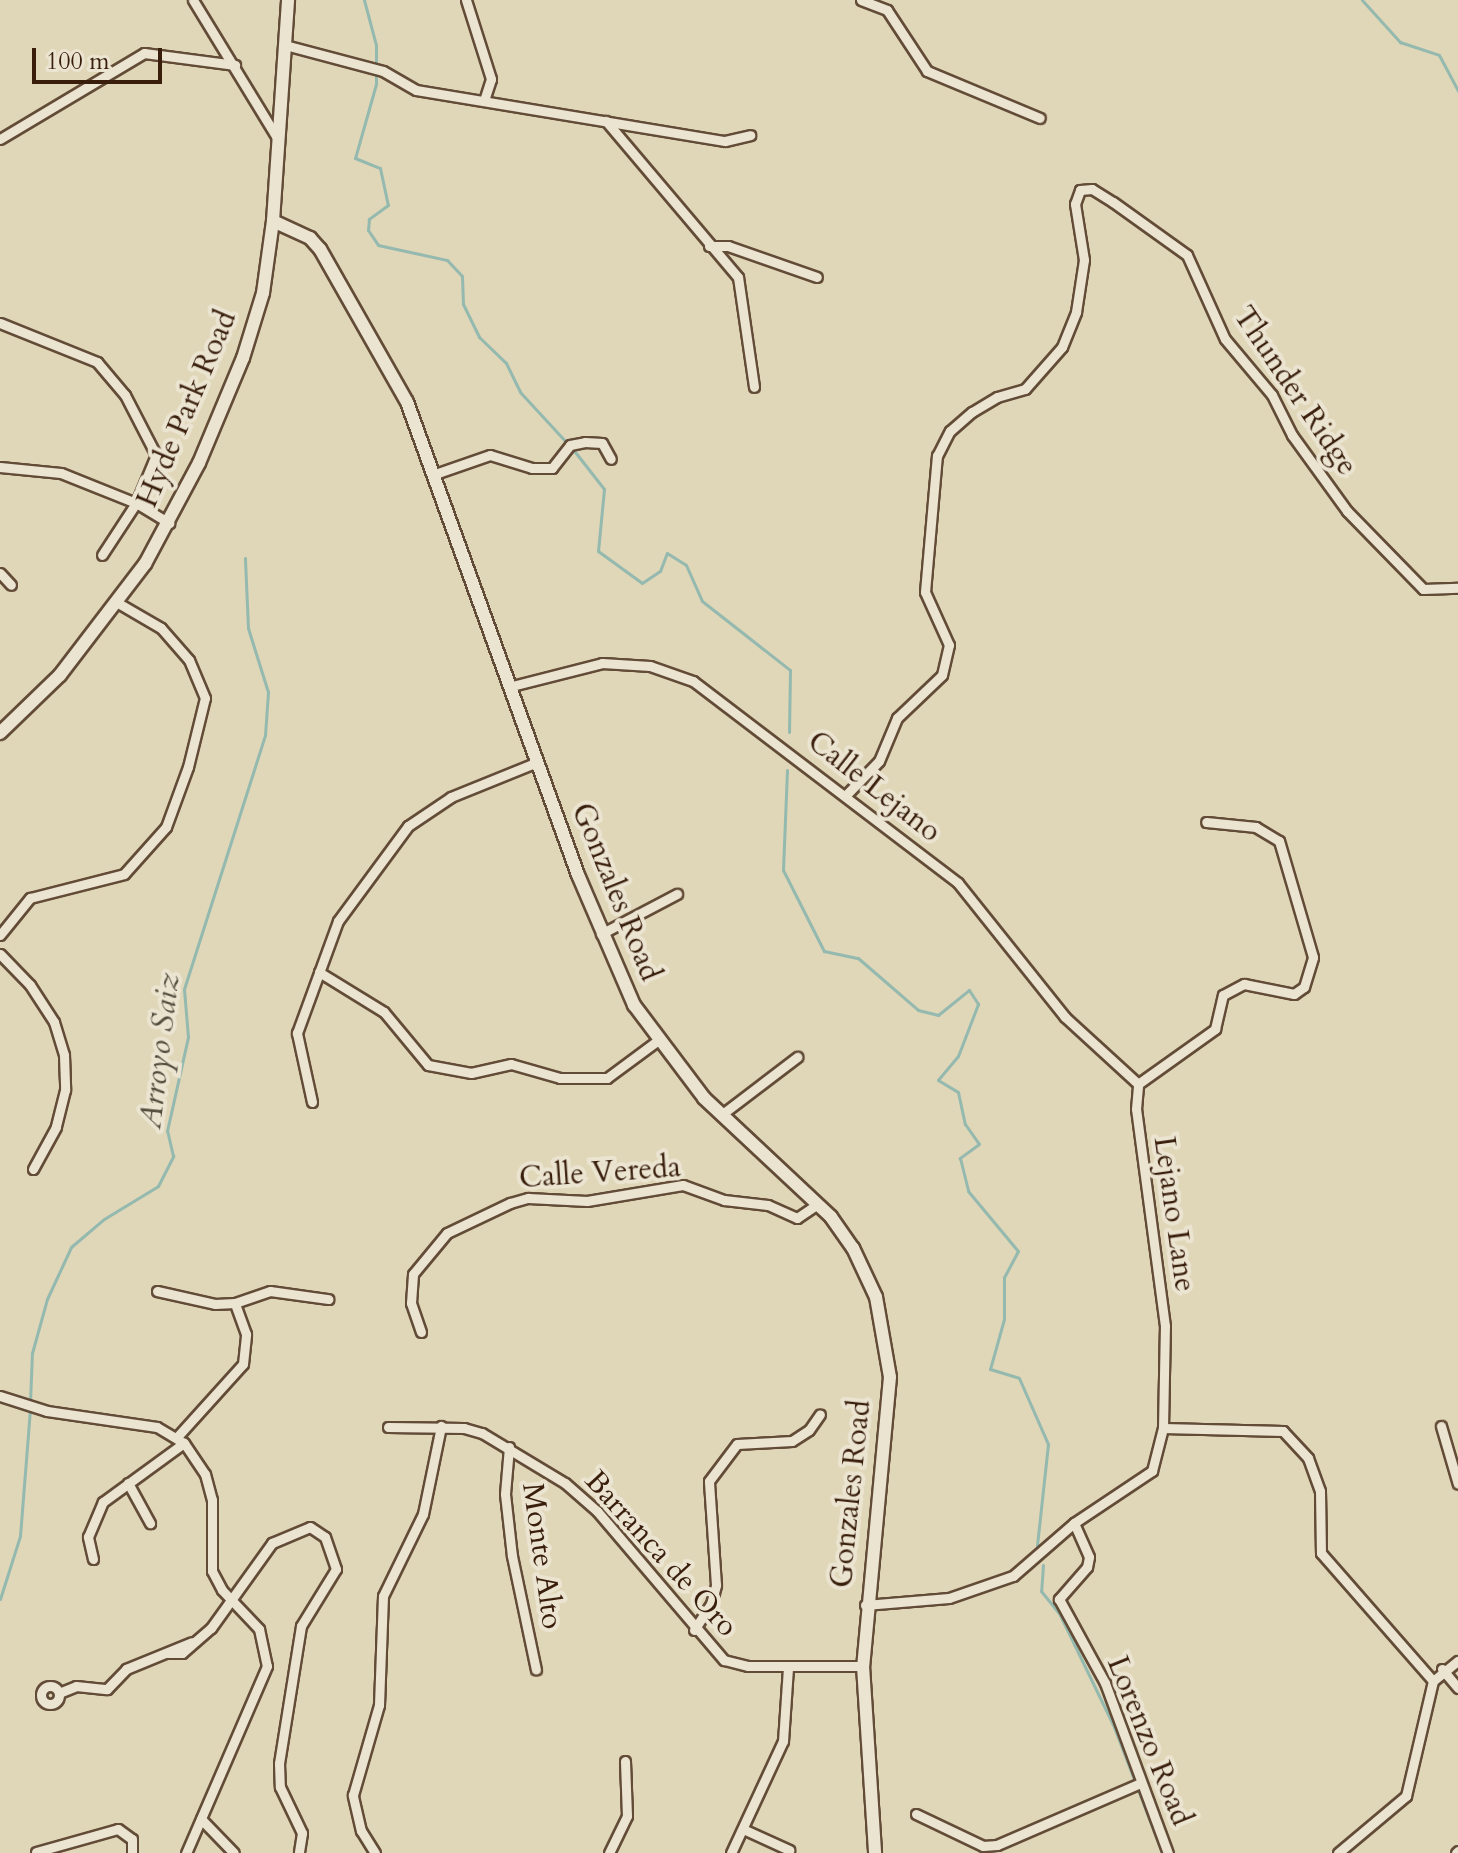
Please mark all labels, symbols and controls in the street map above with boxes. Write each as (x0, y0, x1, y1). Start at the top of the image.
scale bar (36, 32, 166, 82)
text: 100 m (46, 45, 110, 78)
street label: Thunder Ridge (1225, 300, 1365, 482)
street label: Hyde Park Road (129, 305, 245, 513)
street label: Calle Lejano (800, 724, 948, 850)
street label: Gonzales Road (564, 798, 668, 986)
water label: Arroyo Saiz (131, 971, 189, 1131)
street label: Lejano Lane (1145, 1134, 1203, 1294)
street label: Calle Vereda (518, 1149, 682, 1197)
street label: Gonzales Road (823, 1398, 879, 1590)
street label: Barranca de Oro (577, 1464, 745, 1644)
street label: Monte Alto (514, 1481, 570, 1631)
street label: Lorenzo Road (1099, 1651, 1199, 1831)

